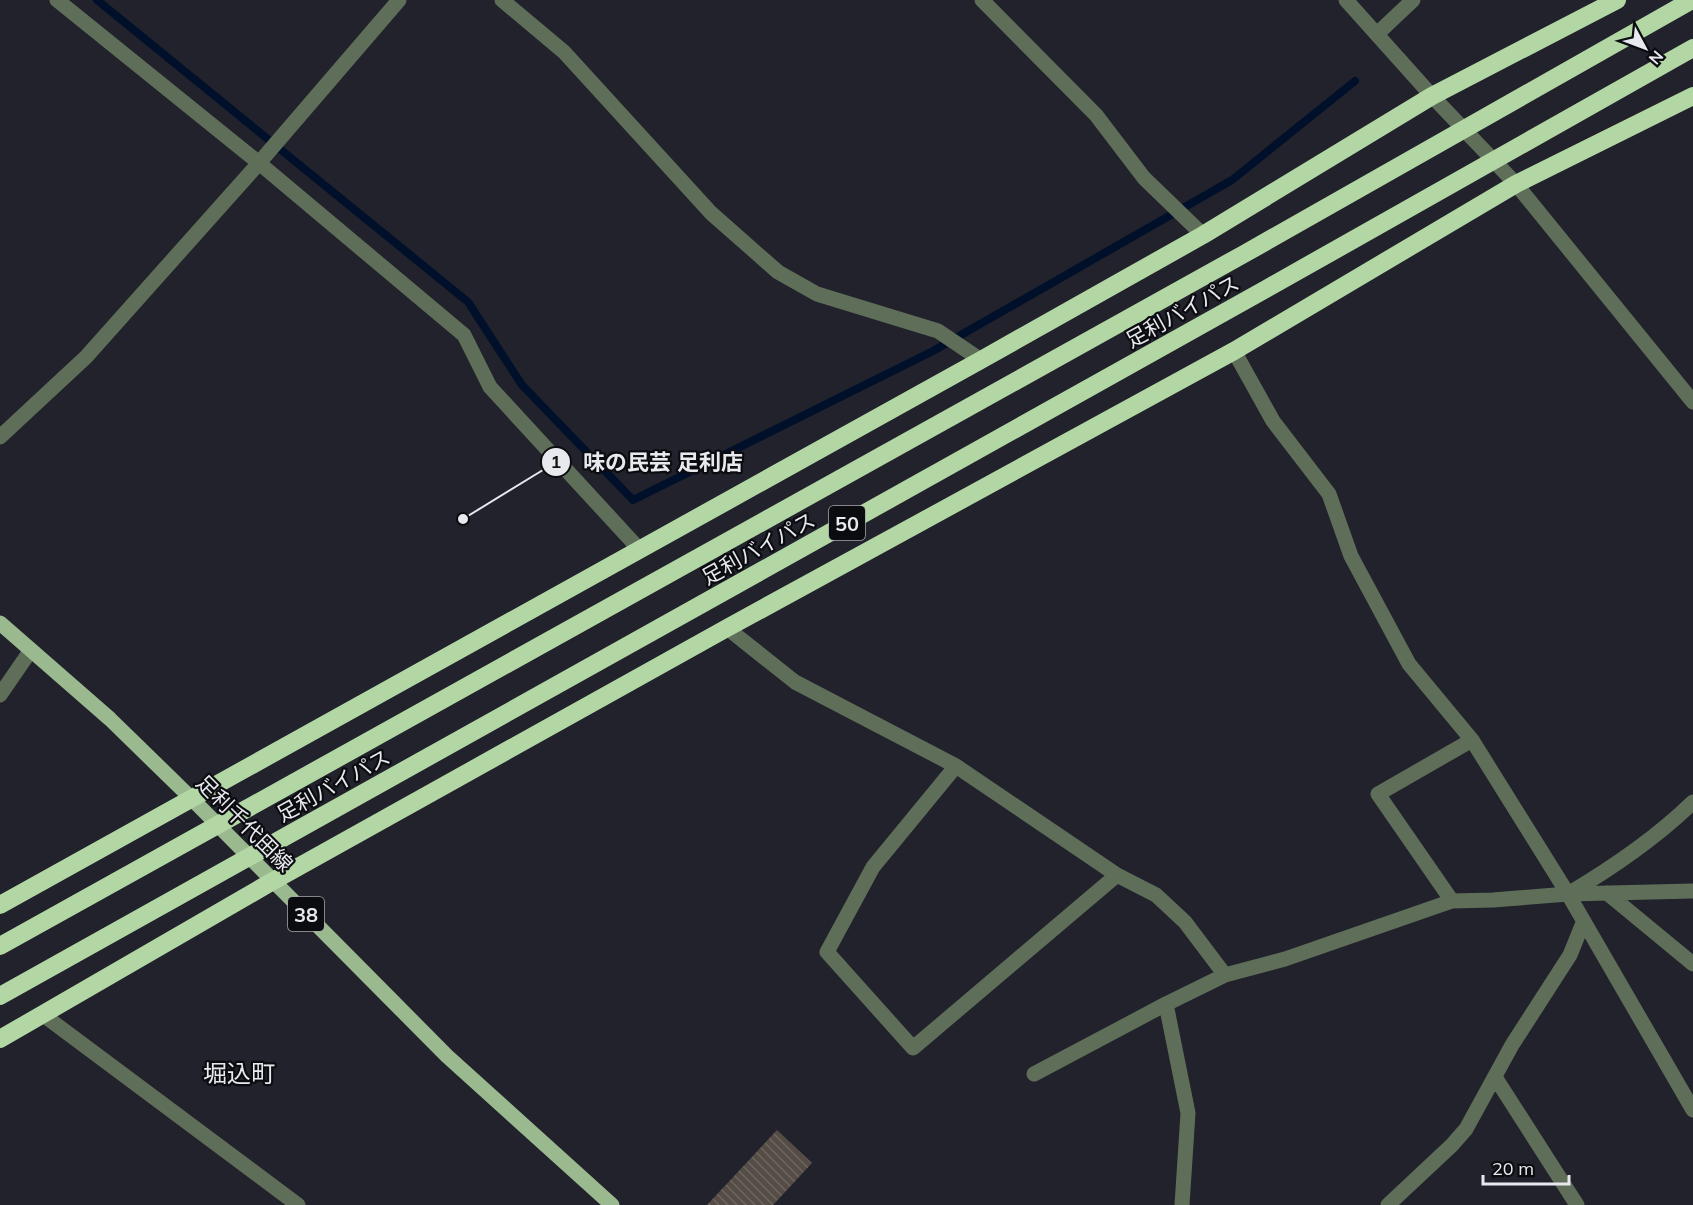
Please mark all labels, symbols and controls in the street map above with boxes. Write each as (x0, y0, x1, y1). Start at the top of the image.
north arrow (1615, 18, 1675, 78)
text: N (1645, 47, 1668, 69)
street label: 足利バイパス (1121, 269, 1243, 353)
callout: 味の民芸 足利店 (541, 442, 755, 482)
text: 味の民芸 足利店 (583, 448, 743, 476)
text: 1 (551, 450, 561, 473)
street label: 足利バイパス (697, 506, 819, 590)
road number: 50 (829, 506, 865, 540)
street label: 足利バイパス (272, 743, 394, 827)
street label: 足利千代田線 (191, 769, 299, 877)
road number: 38 (288, 897, 324, 931)
district label: 堀込町 (203, 1058, 275, 1088)
scale bar (1483, 1148, 1568, 1186)
text: 20 m (1492, 1157, 1534, 1180)

